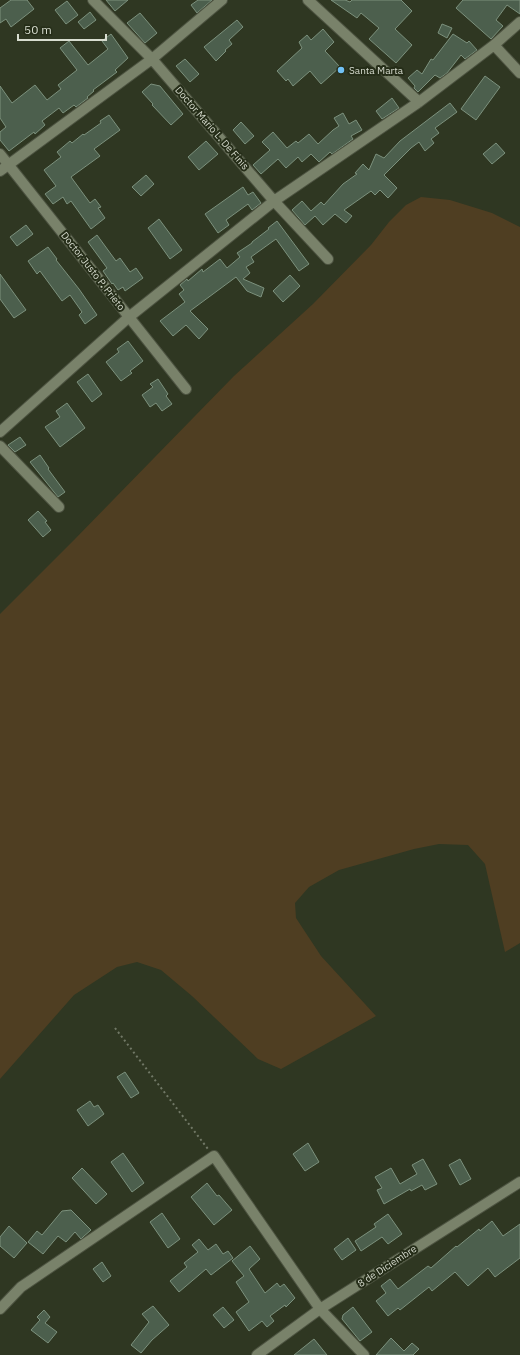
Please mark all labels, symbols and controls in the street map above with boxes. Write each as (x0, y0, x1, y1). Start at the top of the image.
scale bar (18, 16, 106, 42)
text: 50 m (24, 22, 52, 37)
place label: Santa Marta (349, 64, 404, 77)
marker: Santa Marta (336, 65, 346, 75)
street label: Doctor Mario L. De Finis (172, 84, 252, 172)
street label: Doctor Justo P. Prieto (58, 229, 128, 313)
street label: 8 de Diciembre (355, 1242, 419, 1290)

